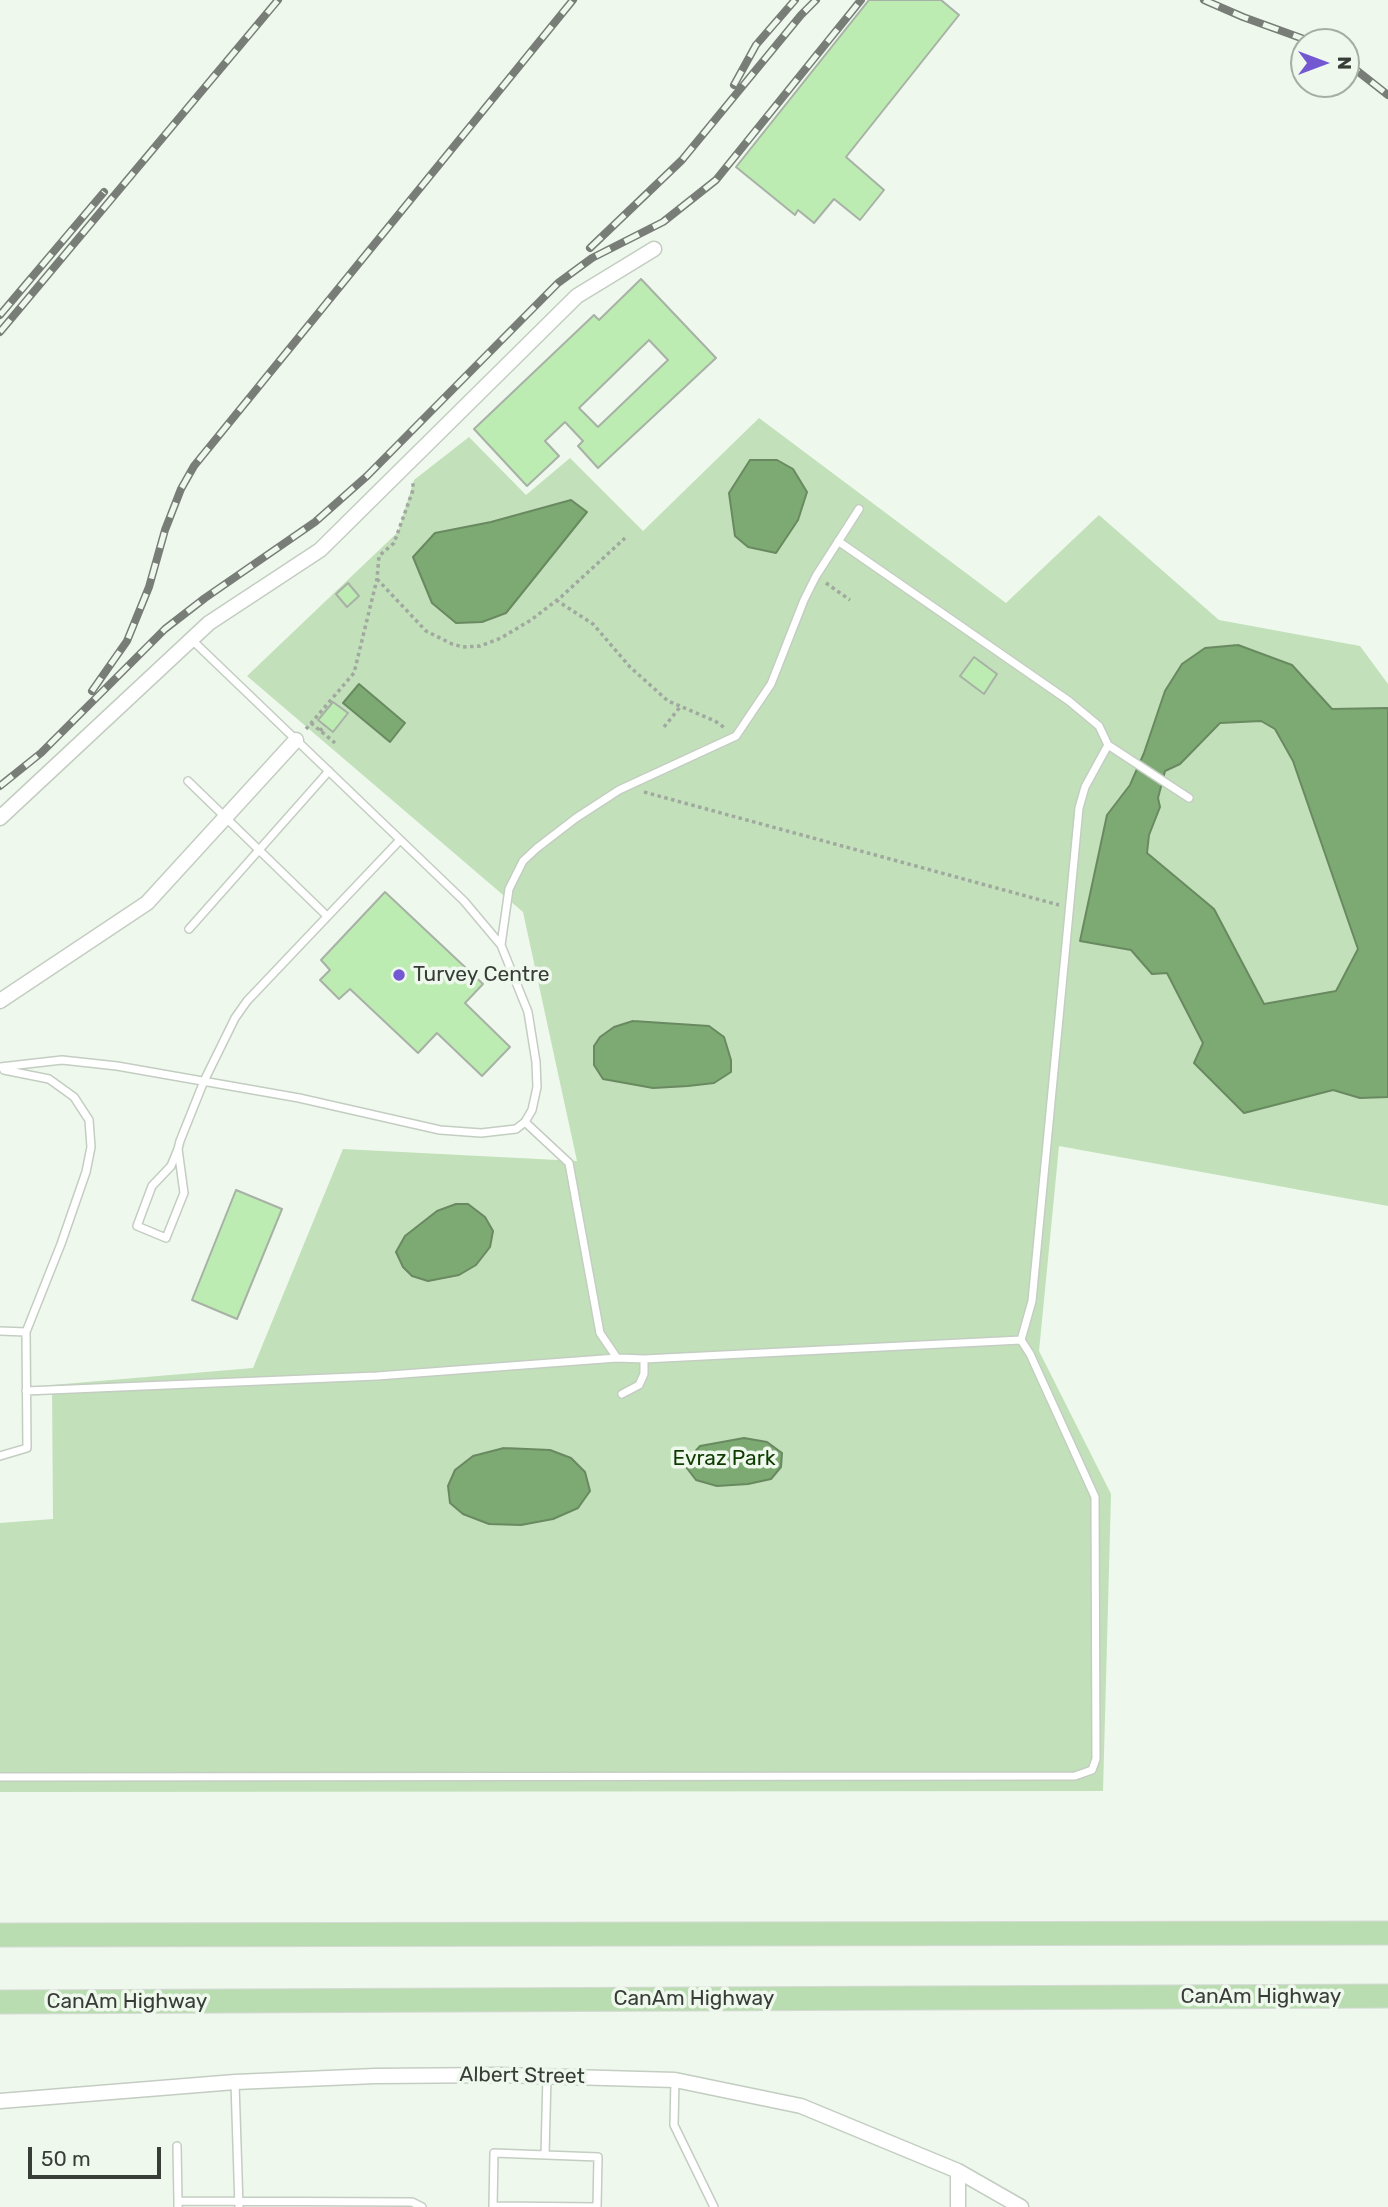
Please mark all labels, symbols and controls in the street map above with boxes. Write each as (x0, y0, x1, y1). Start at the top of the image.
north arrow (1290, 28, 1360, 98)
text: N (1333, 56, 1356, 70)
place label: Turvey Centre (413, 962, 550, 988)
marker: Turvey Centre (391, 967, 407, 983)
park label: Evraz Park (673, 1446, 775, 1472)
street label: CanAm Highway (1181, 1984, 1341, 2010)
street label: CanAm Highway (614, 1986, 774, 2012)
street label: CanAm Highway (47, 1989, 207, 2015)
street label: Albert Street (459, 2062, 585, 2090)
scale bar (32, 2134, 164, 2178)
text: 50 m (41, 2146, 91, 2171)

